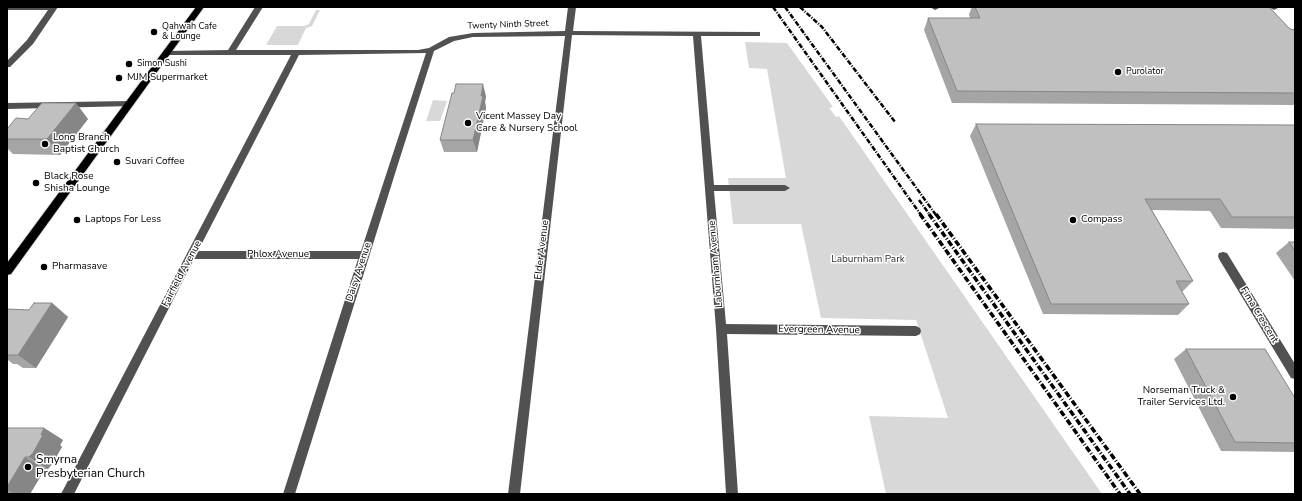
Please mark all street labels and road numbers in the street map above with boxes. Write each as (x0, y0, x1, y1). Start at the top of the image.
street label: Twenty Ninth Street (467, 18, 549, 32)
street label: Elder Avenue (532, 219, 552, 281)
street label: Laburnham Avenue (706, 220, 726, 308)
street label: Fairfield Avenue (160, 239, 204, 309)
street label: Daisy Avenue (344, 241, 374, 303)
street label: Phlox Avenue (247, 249, 309, 261)
street label: Fima Crescent (1237, 285, 1281, 345)
street label: Evergreen Avenue (778, 323, 860, 337)

